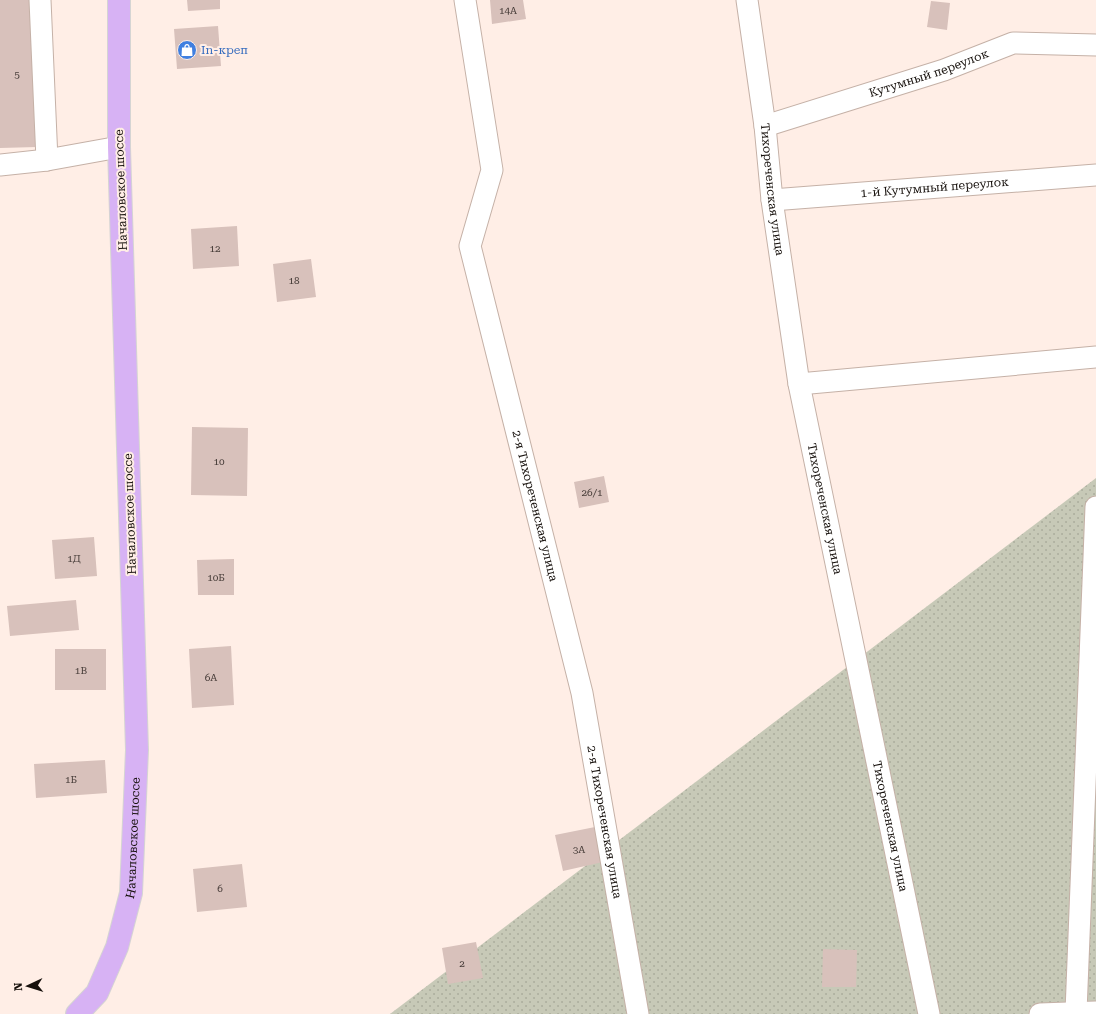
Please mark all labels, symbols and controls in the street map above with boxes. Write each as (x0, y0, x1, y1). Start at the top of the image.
house number: 14А (499, 5, 517, 16)
shop icon: In-креп (176, 39, 198, 61)
place label: In-креп (201, 43, 248, 57)
street label: Кутумный переулок (867, 46, 991, 100)
house number: 5 (14, 69, 20, 80)
street label: Тихореченская улица (758, 122, 787, 257)
street label: Началовское шоссе (112, 129, 130, 251)
street label: 1-й Кутумный переулок (860, 175, 1010, 200)
house number: 12 (209, 243, 221, 254)
house number: 18 (288, 275, 300, 286)
street label: 2-я Тихореченская улица (509, 429, 561, 583)
street label: Тихореченская улица (804, 442, 845, 576)
street label: Началовское шоссе (121, 453, 139, 575)
house number: 10 (213, 456, 225, 467)
house number: 26/1 (582, 487, 603, 498)
house number: 1Д (67, 553, 81, 564)
house number: 10Б (207, 572, 225, 583)
house number: 1В (75, 665, 87, 676)
house number: 6А (205, 672, 217, 683)
street label: 2-я Тихореченская улица (584, 744, 625, 900)
street label: Тихореченская улица (870, 759, 911, 893)
house number: 1Б (65, 774, 78, 785)
street label: Началовское шоссе (123, 777, 143, 900)
house number: 3А (573, 844, 585, 855)
house number: 6 (217, 883, 223, 894)
house number: 2 (459, 958, 465, 969)
north arrow (8, 966, 48, 1006)
text: N (12, 981, 25, 991)

